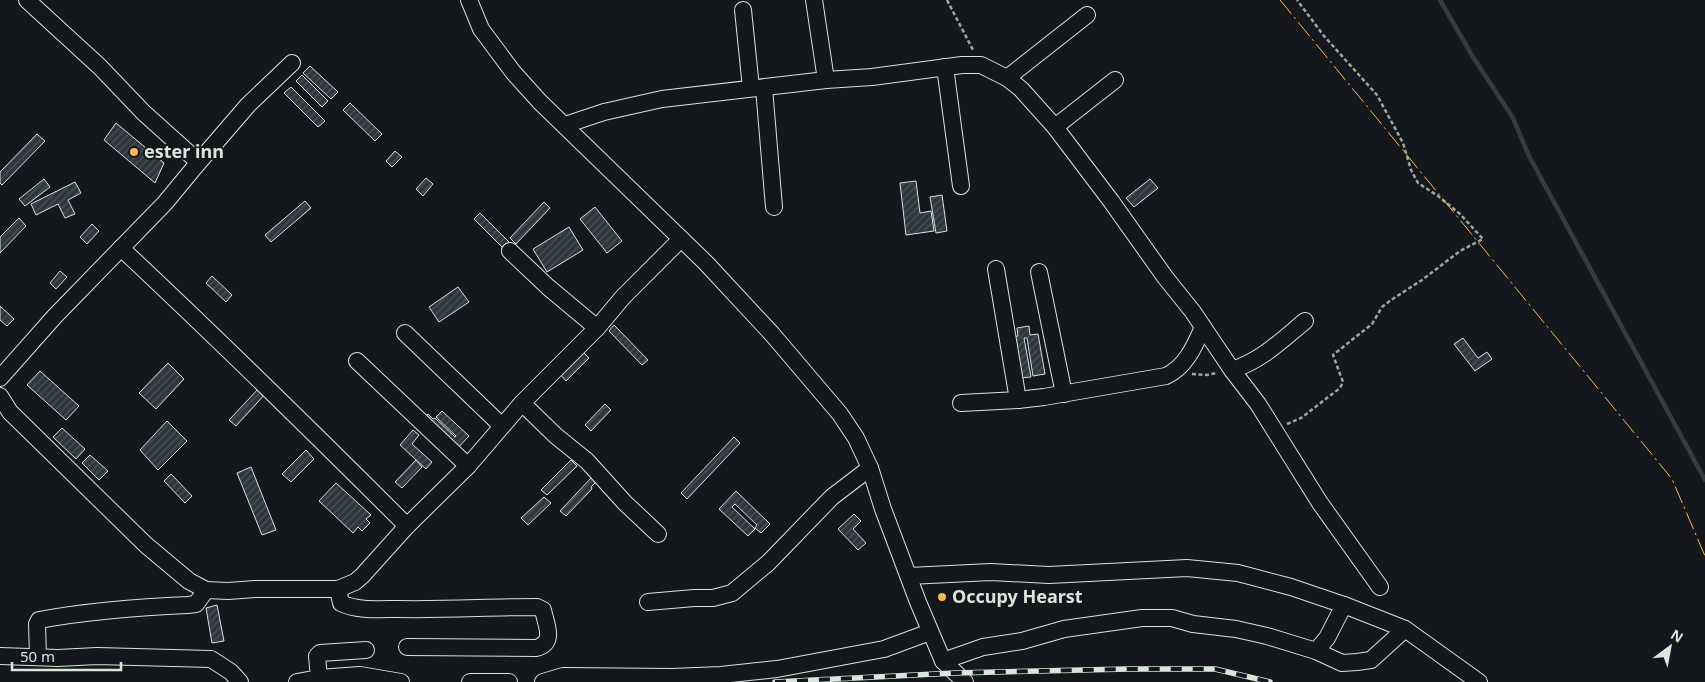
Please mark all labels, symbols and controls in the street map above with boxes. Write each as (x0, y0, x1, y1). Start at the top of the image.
place label: ester inn (144, 139, 224, 163)
marker: ester inn (128, 146, 140, 158)
place label: Occupy Hearst (952, 584, 1083, 608)
marker: Occupy Hearst (936, 591, 948, 603)
north arrow (1645, 622, 1695, 672)
text: N (1667, 624, 1687, 647)
scale bar (12, 640, 121, 672)
text: 50 m (20, 646, 55, 666)

